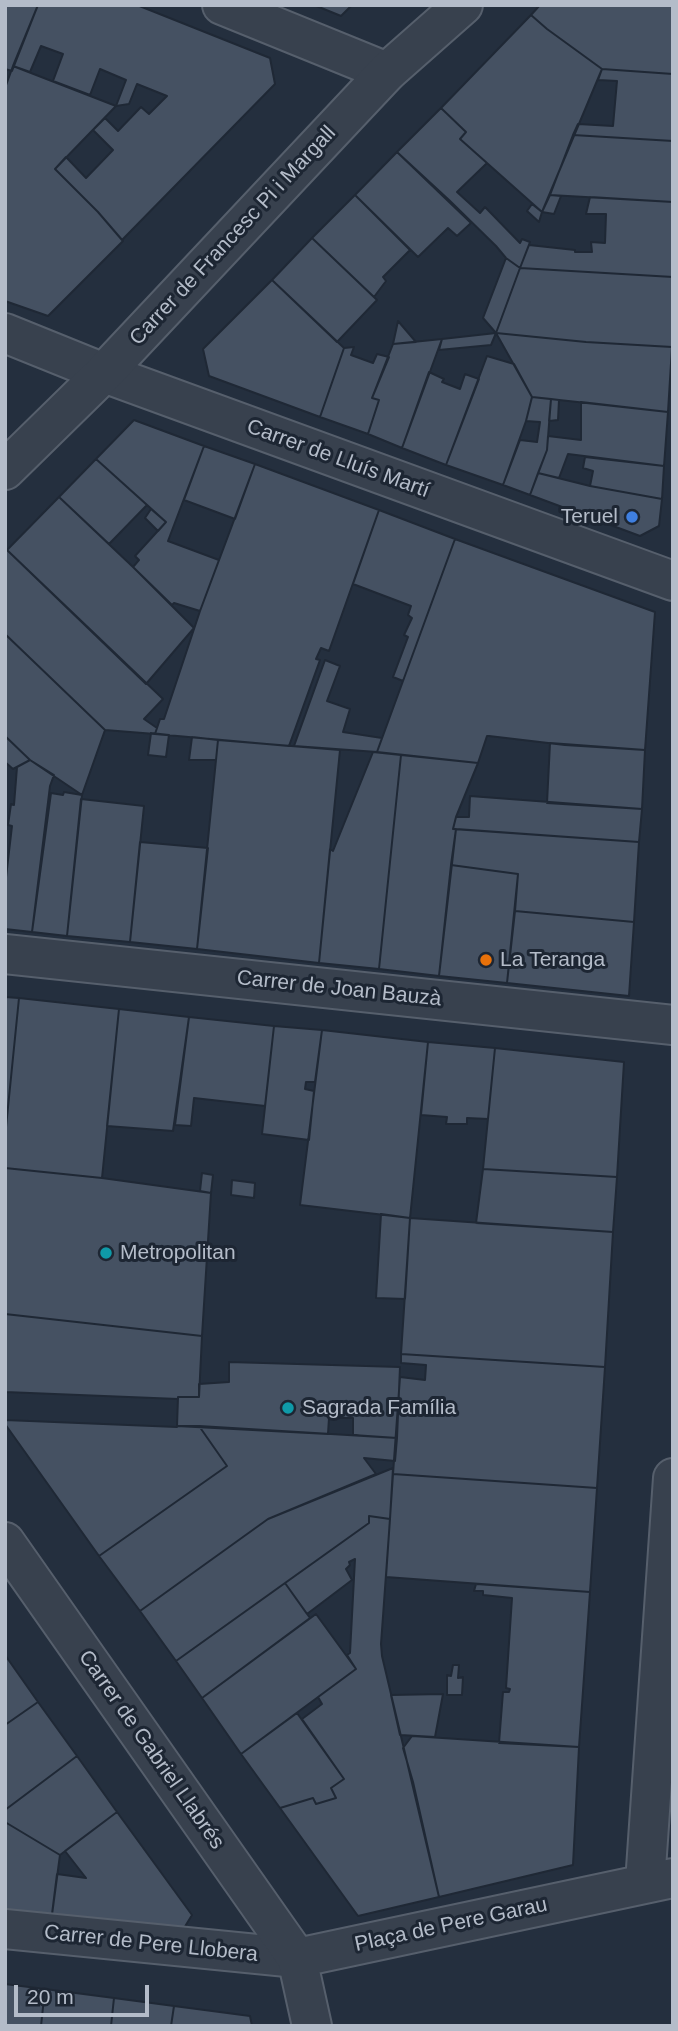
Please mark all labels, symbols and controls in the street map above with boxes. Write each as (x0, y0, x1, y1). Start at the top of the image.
street label: Carrer de Francesc Pi i Margall (125, 121, 341, 351)
street label: Carrer de Lluís Martí (243, 414, 433, 504)
place label: Teruel (561, 504, 618, 530)
marker: Teruel (624, 509, 640, 525)
place label: La Teranga (500, 947, 605, 973)
marker: La Teranga (478, 952, 494, 968)
street label: Carrer de Joan Bauzà (236, 966, 442, 1012)
place label: Metropolitan (120, 1240, 236, 1266)
marker: Metropolitan (98, 1245, 114, 1261)
place label: Sagrada Família (302, 1395, 456, 1421)
marker: Sagrada Família (280, 1400, 296, 1416)
street label: Carrer de Gabriel Llabrés (73, 1646, 229, 1854)
street label: Plaça de Pere Garau (352, 1892, 550, 1958)
street label: Carrer de Pere Llobera (43, 1920, 259, 1968)
scale bar (18, 1972, 152, 2016)
text: 20 m (27, 1985, 74, 2008)

